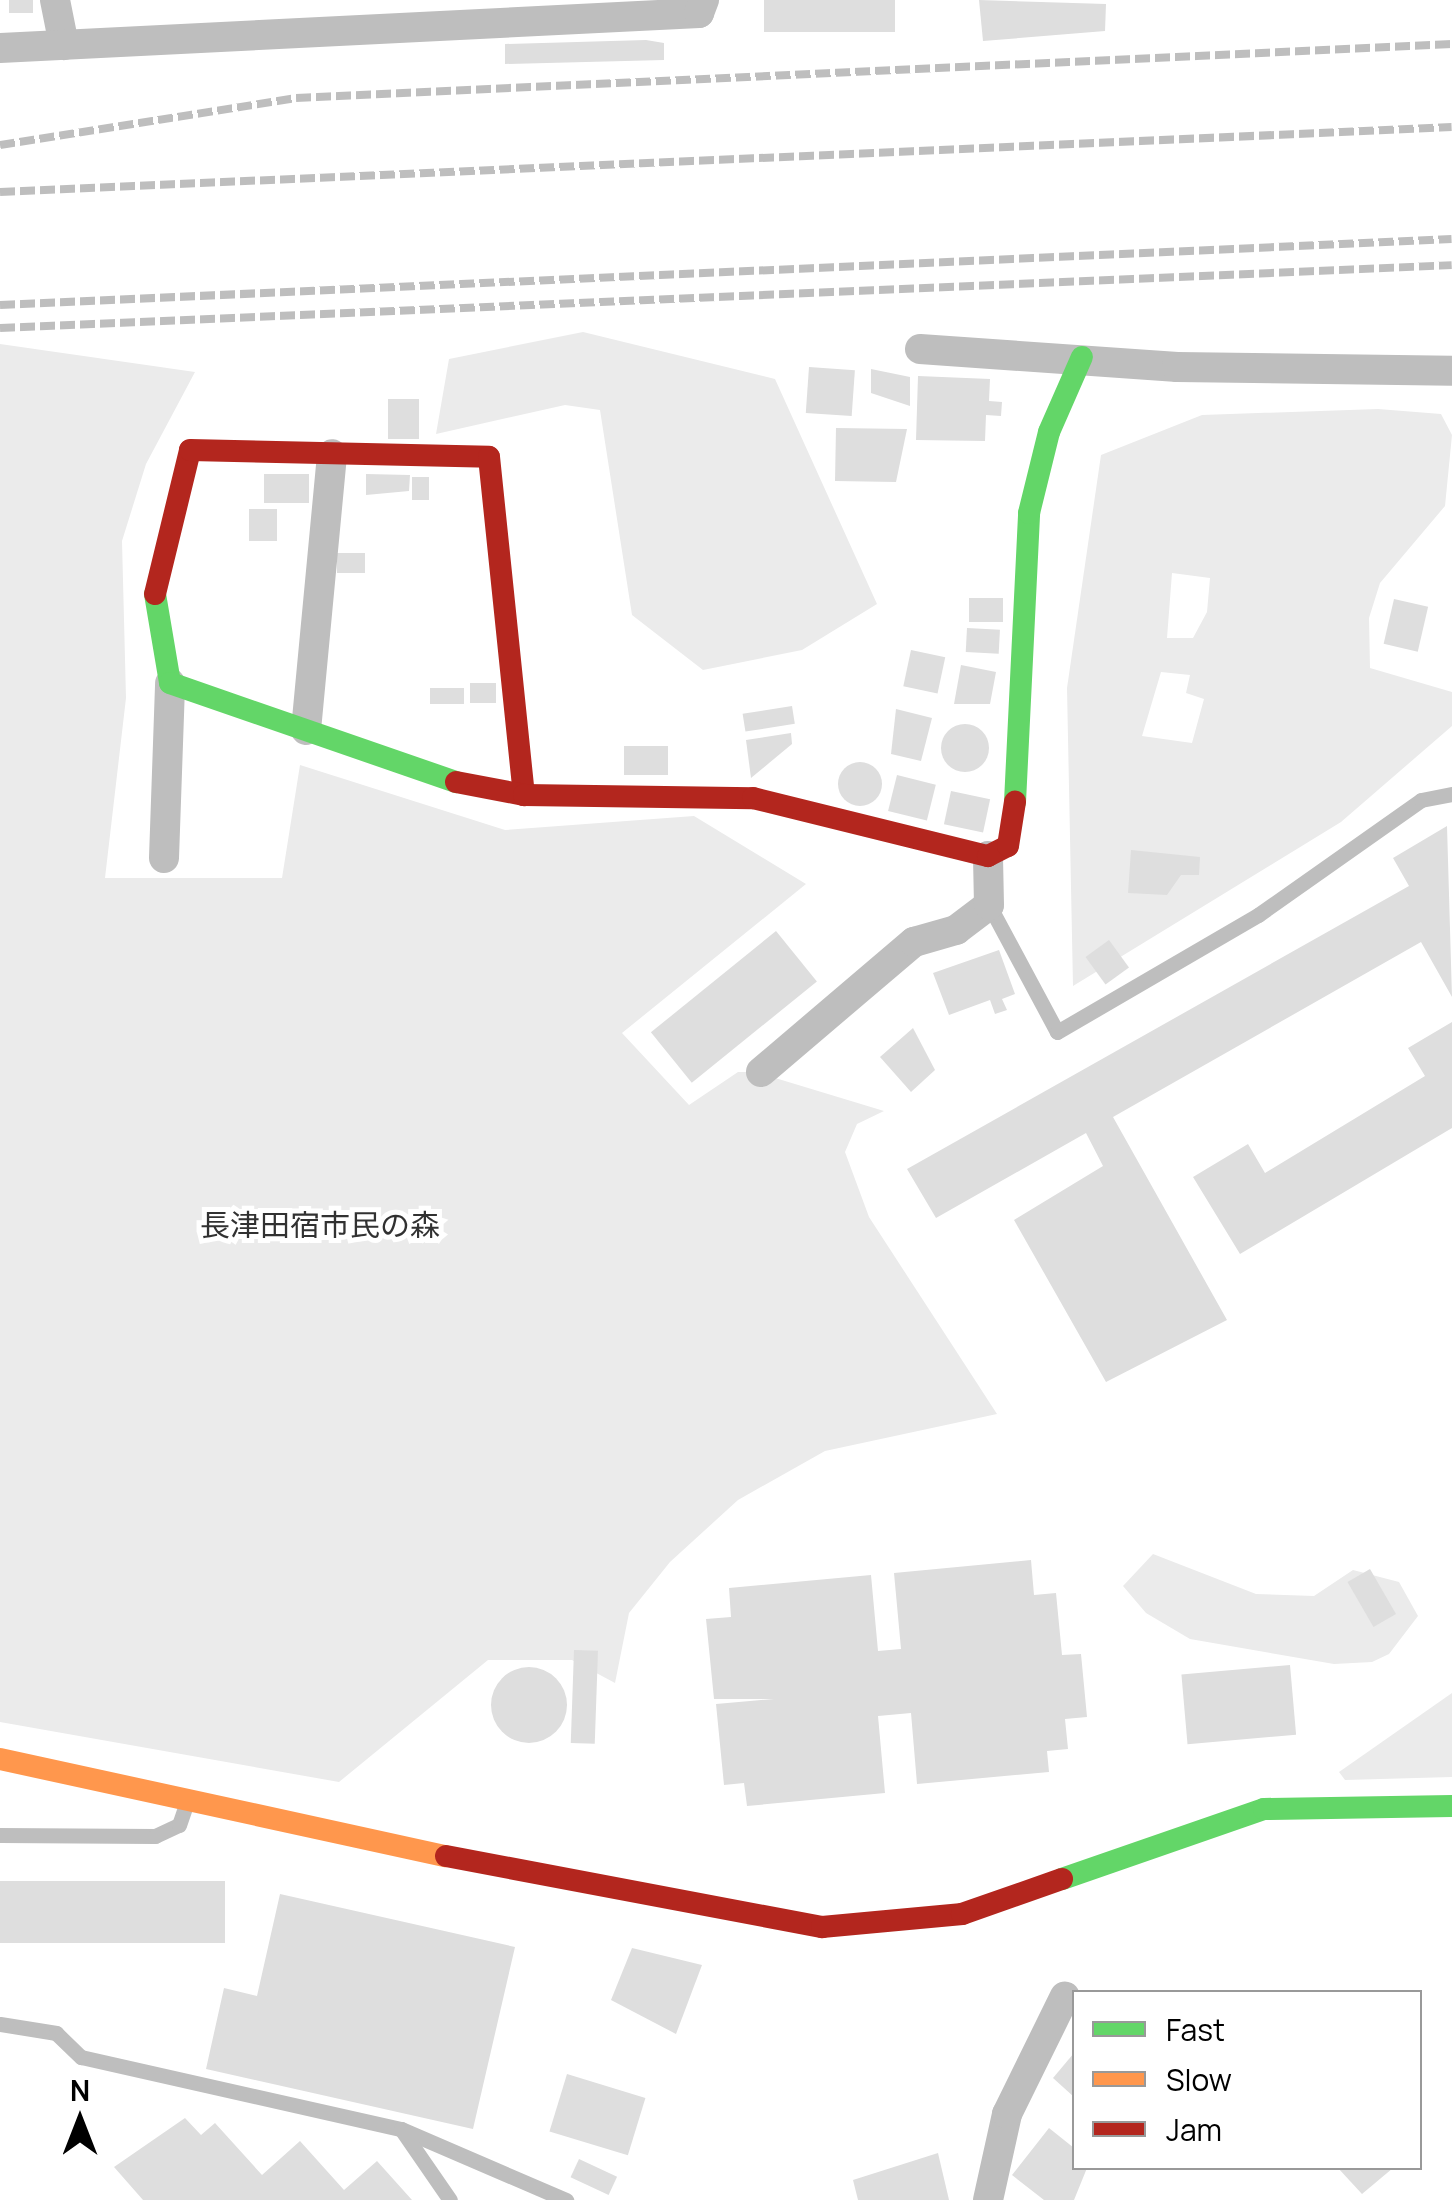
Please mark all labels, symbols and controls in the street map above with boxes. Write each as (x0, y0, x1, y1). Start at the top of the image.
park label: 長津田宿市民の森 (200, 1207, 440, 1243)
legend (1072, 1990, 1422, 2170)
text: Fast (1166, 2009, 1225, 2050)
text: Slow (1166, 2059, 1232, 2100)
north arrow (30, 2070, 130, 2170)
text: N (70, 2071, 90, 2109)
text: Jam (1166, 2109, 1222, 2150)

